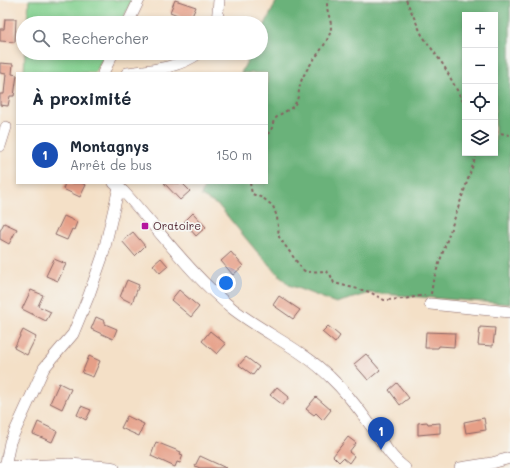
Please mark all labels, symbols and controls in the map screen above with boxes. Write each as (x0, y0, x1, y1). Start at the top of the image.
map controls (462, 12, 498, 156)
button: + (462, 12, 498, 48)
search box (16, 16, 268, 60)
icon: search (30, 27, 52, 49)
text: Rechercher (62, 28, 149, 48)
button: − (462, 48, 498, 84)
button: locate (462, 84, 498, 120)
text: À proximité (32, 87, 131, 109)
button: layers (462, 120, 498, 156)
text: Montagnys (70, 136, 149, 156)
text: 1 (42, 146, 48, 163)
text: 150 m (216, 146, 252, 163)
text: Arrêt de bus (70, 156, 152, 173)
place label: Oratoire (153, 218, 201, 233)
marker: Oratoire (140, 221, 150, 231)
your location (216, 273, 236, 293)
pin: 1 (368, 417, 394, 450)

